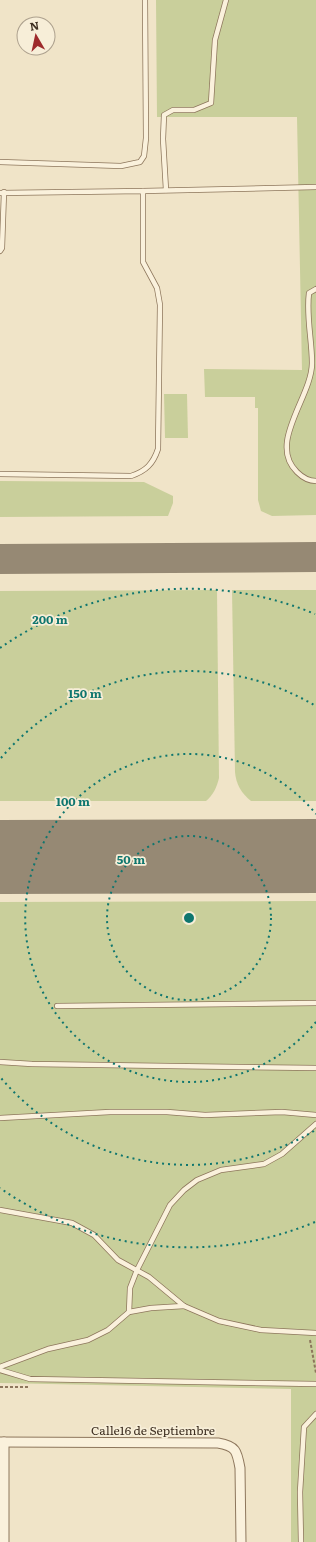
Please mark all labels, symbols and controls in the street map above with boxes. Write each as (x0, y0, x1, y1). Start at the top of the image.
north arrow (16, 16, 56, 56)
text: N (28, 17, 40, 34)
text: 200 m (32, 610, 68, 628)
text: 150 m (68, 684, 102, 702)
text: 100 m (56, 792, 90, 810)
text: 50 m (117, 850, 145, 868)
centre of rings (182, 911, 196, 925)
street label: Calle16 de Septiembre (91, 1421, 215, 1439)

